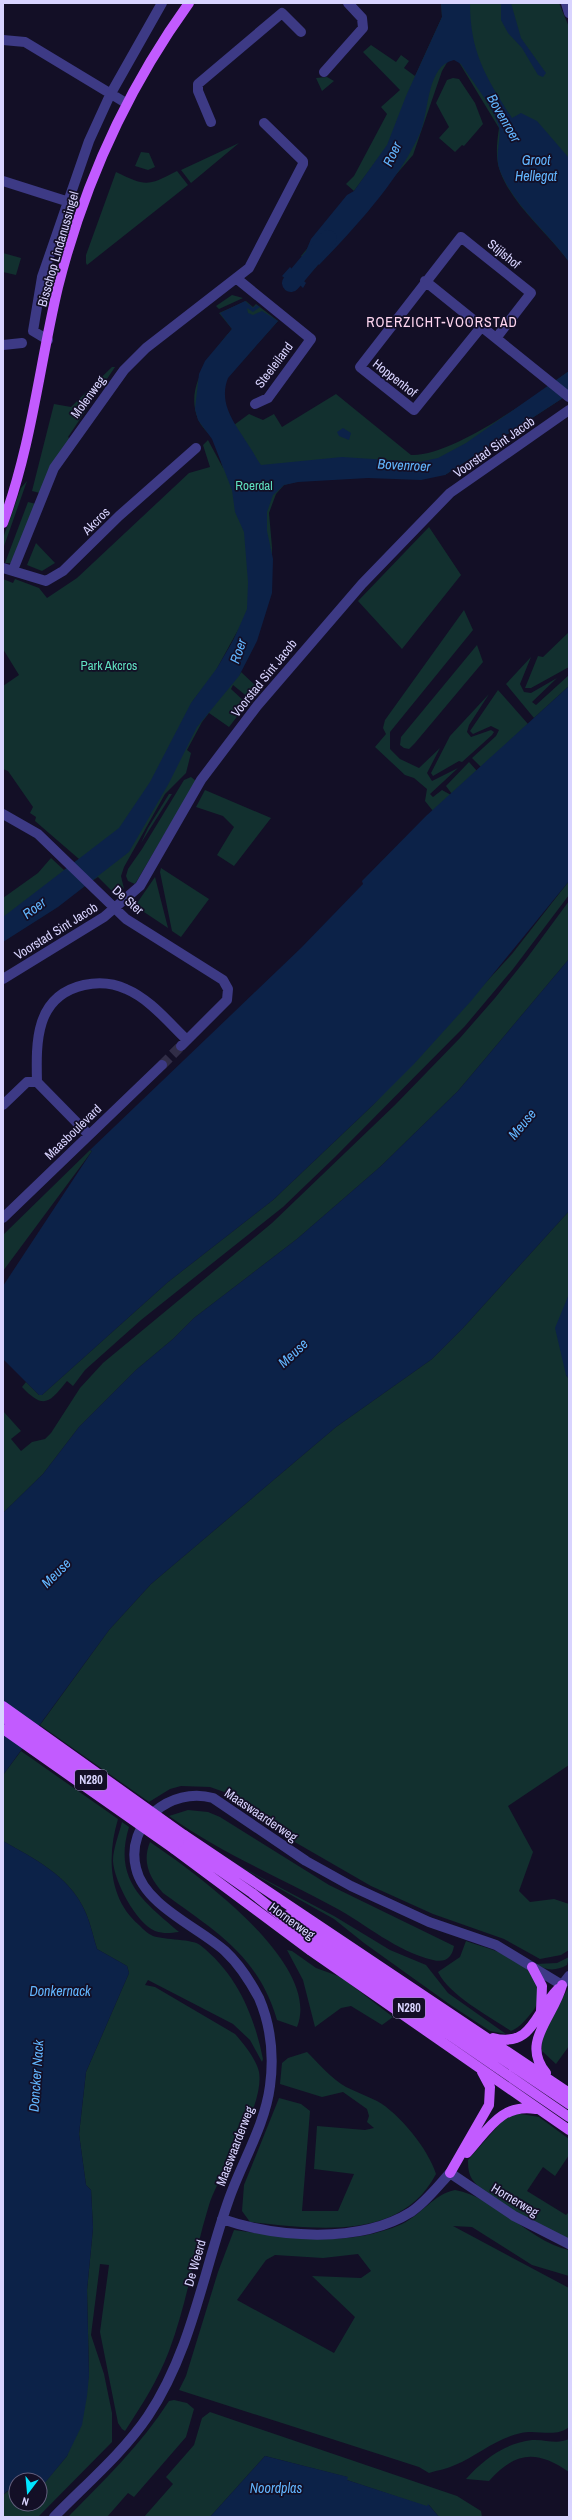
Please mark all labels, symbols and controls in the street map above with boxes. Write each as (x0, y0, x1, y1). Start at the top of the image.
water label: Bovenroer (483, 91, 526, 146)
water label: Roer (379, 138, 406, 169)
water label: Groot Hellegat (515, 151, 558, 185)
street label: Bisschop Lindanussingel (33, 189, 83, 309)
street label: Stijlshof (484, 235, 524, 273)
district label: ROERZICHT-VOORSTAD (366, 313, 518, 331)
street label: Steeleiland (251, 339, 297, 391)
street label: Hoppenhof (369, 355, 421, 401)
street label: Molenweg (67, 372, 109, 422)
street label: Voorstad Sint Jacob (450, 413, 538, 481)
water label: Bovenroer (377, 455, 432, 475)
park label: Roerdal (235, 477, 273, 494)
street label: Akcros (78, 503, 114, 539)
water label: Roer (225, 635, 251, 666)
street label: Voorstad Sint Jacob (227, 636, 301, 720)
park label: Park Akcros (81, 657, 137, 674)
street label: De Ster (109, 882, 148, 919)
water label: Roer (19, 893, 50, 923)
street label: Voorstad Sint Jacob (11, 898, 101, 963)
street label: Maasboulevard (41, 1101, 105, 1163)
water label: Meuse (504, 1105, 540, 1143)
water label: Meuse (274, 1335, 312, 1371)
water label: Meuse (37, 1554, 75, 1592)
road number: N280 (75, 1770, 107, 1790)
street label: Maaswaarderweg (221, 1784, 301, 1846)
street label: Hornerweg (266, 1899, 318, 1943)
water label: Donkernack (29, 1982, 92, 2000)
road number: N280 (393, 1998, 425, 2018)
water label: Doncker Nack (25, 2038, 48, 2113)
street label: Maaswaarderweg (212, 2104, 258, 2188)
street label: Hornerweg (488, 2179, 542, 2221)
street label: De Weerd (180, 2238, 210, 2288)
north arrow (8, 2472, 48, 2512)
water label: Noordplas (250, 2479, 302, 2497)
text: N (20, 2494, 30, 2509)

